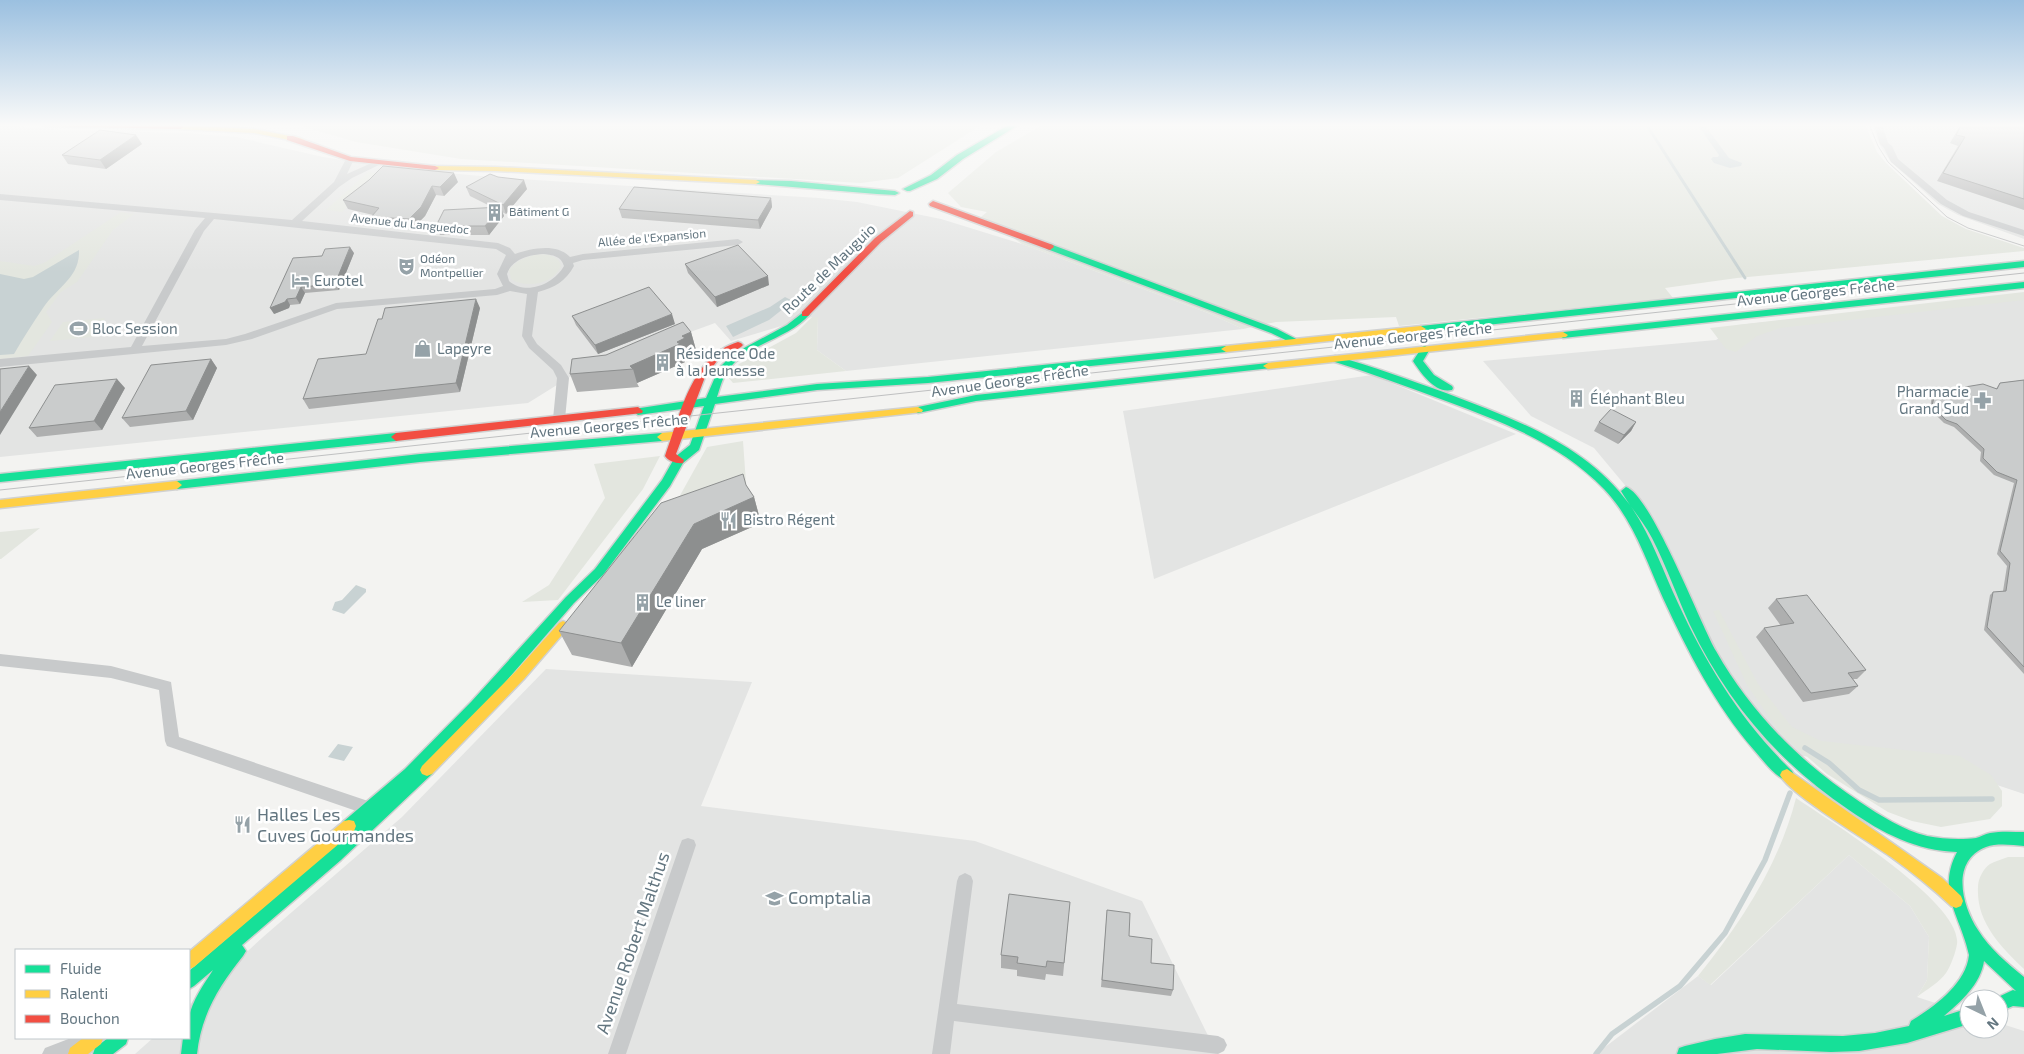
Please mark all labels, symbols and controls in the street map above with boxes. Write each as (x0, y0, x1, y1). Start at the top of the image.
building icon: Bâtiment G (485, 202, 505, 222)
place label: Bâtiment G (509, 204, 569, 218)
street label: Avenue du Languedoc (350, 210, 470, 236)
street label: Route de Mauguio (778, 219, 879, 317)
street label: Allée de l'Expansion (597, 225, 707, 249)
place label: Odéon Montpellier (420, 251, 484, 279)
theatre icon: Odéon Montpellier (396, 256, 416, 276)
hotel icon: Eurotel (290, 271, 310, 291)
place label: Eurotel (314, 271, 364, 289)
street label: Avenue Georges Frêche (1736, 275, 1896, 309)
street label: Avenue Georges Frêche (1333, 318, 1493, 352)
sports icon: Bloc Session (68, 319, 88, 339)
place label: Bloc Session (92, 319, 178, 337)
shop icon: Lapeyre (413, 339, 433, 359)
place label: Lapeyre (437, 339, 491, 357)
place label: Résidence Ode à la Jeunesse (676, 344, 775, 379)
building icon: Résidence Ode à la Jeunesse (652, 353, 672, 373)
street label: Avenue Georges Frêche (930, 360, 1090, 400)
place label: Pharmacie Grand Sud (1897, 382, 1969, 417)
building icon: Éléphant Bleu (1566, 389, 1586, 409)
place label: Éléphant Bleu (1590, 389, 1685, 407)
pharmacy icon: Pharmacie Grand Sud (1973, 391, 1993, 411)
street label: Avenue Georges Frêche (529, 409, 689, 441)
street label: Avenue Georges Frêche (125, 448, 285, 482)
restaurant icon: Bistro Régent (719, 510, 739, 530)
place label: Bistro Régent (743, 510, 835, 528)
building icon: Le liner (632, 592, 652, 612)
place label: Le liner (656, 592, 706, 610)
place label: Halles Les Cuves Gourmandes (257, 803, 414, 846)
restaurant icon: Halles Les Cuves Gourmandes (233, 815, 253, 835)
street label: Avenue Robert Malthus (591, 849, 674, 1037)
place label: Comptalia (788, 886, 871, 908)
school or university icon: Comptalia (764, 888, 784, 908)
legend (15, 949, 190, 1039)
text: Fluide (60, 959, 101, 977)
text: Ralenti (60, 984, 108, 1002)
north arrow (1959, 989, 2009, 1039)
text: Bouchon (60, 1009, 120, 1027)
text: N (1984, 1014, 2003, 1034)

